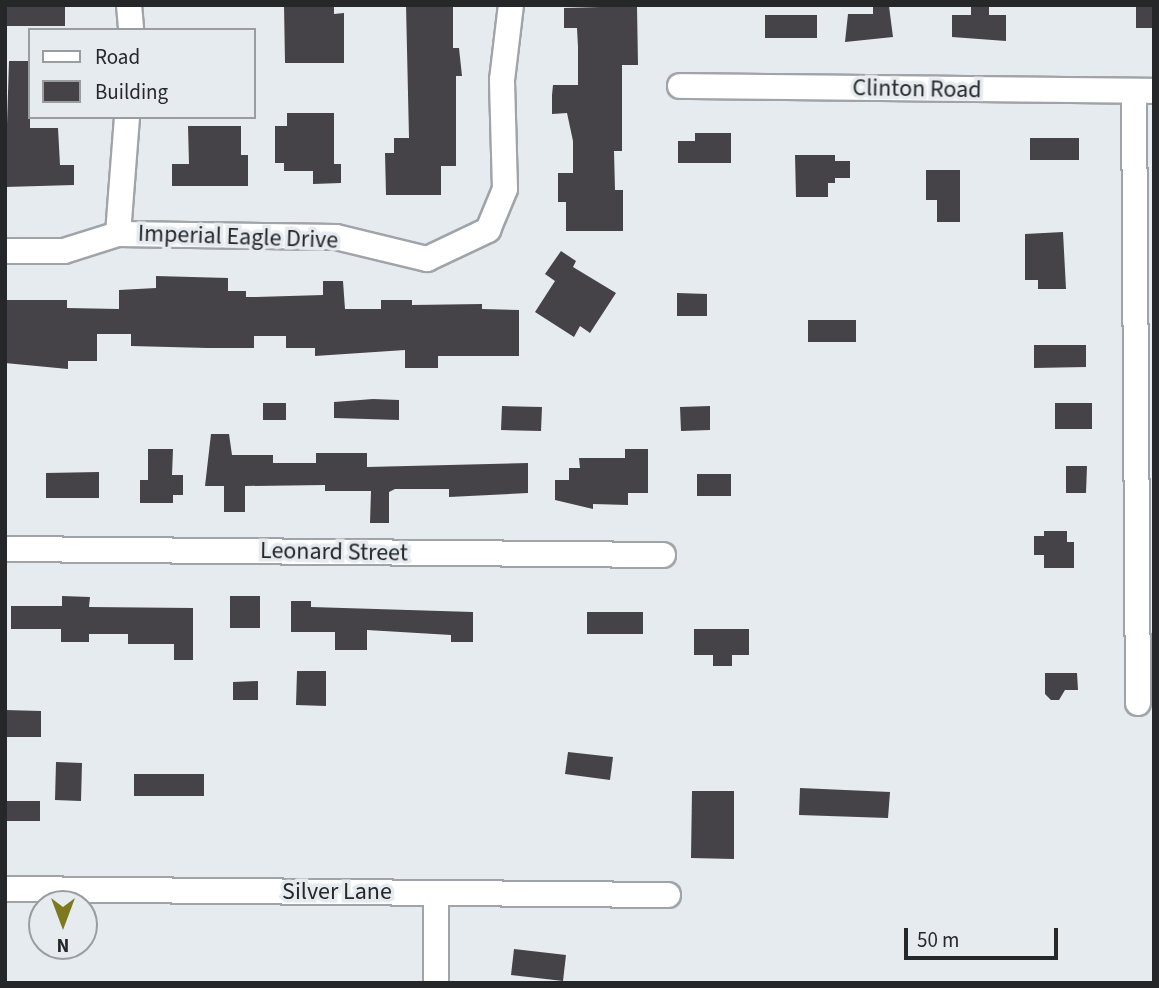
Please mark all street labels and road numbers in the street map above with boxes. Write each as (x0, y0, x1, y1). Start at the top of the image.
street label: Clinton Road (852, 73, 982, 105)
street label: Imperial Eagle Drive (137, 219, 339, 255)
street label: Leonard Street (260, 536, 408, 568)
street label: Silver Lane (282, 878, 392, 906)

